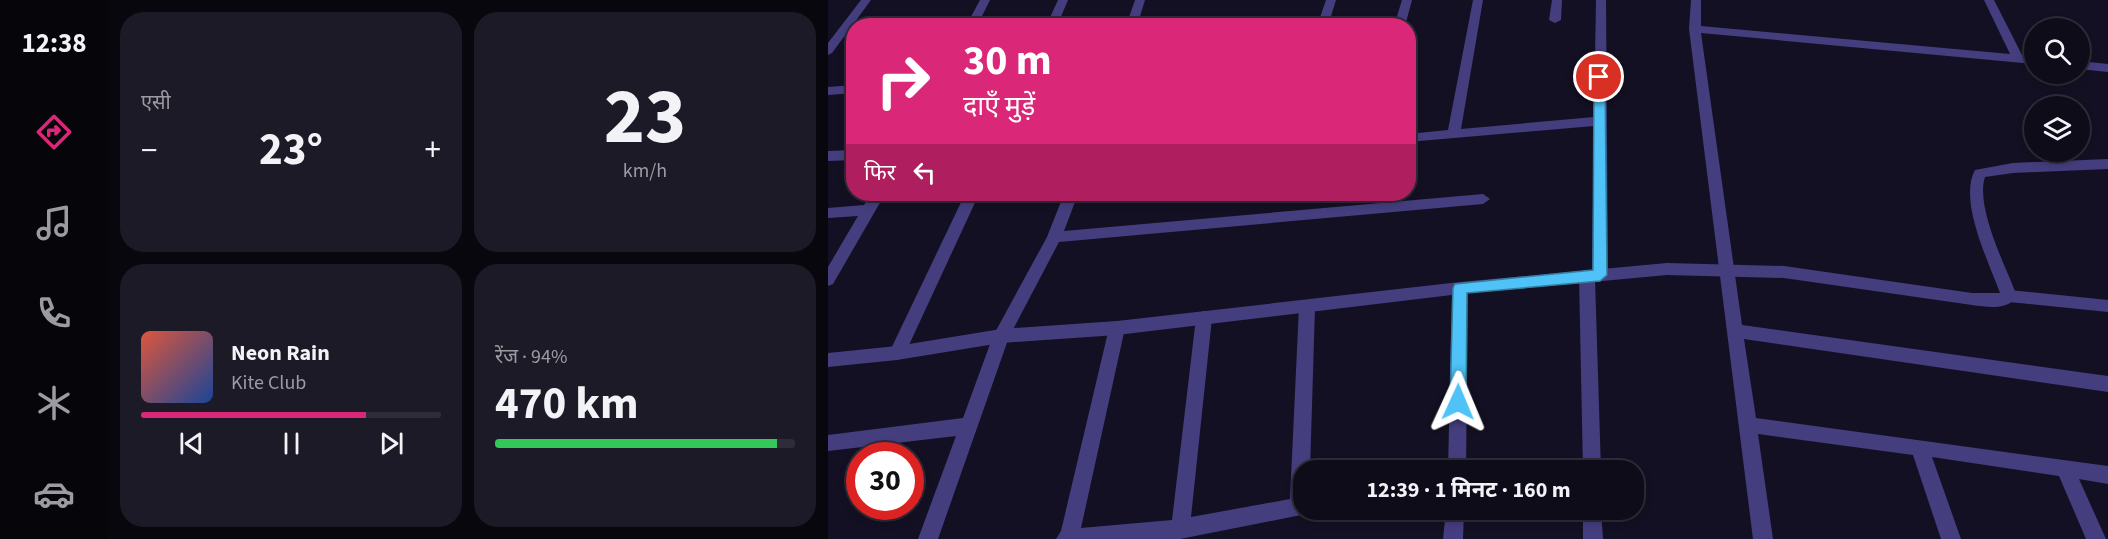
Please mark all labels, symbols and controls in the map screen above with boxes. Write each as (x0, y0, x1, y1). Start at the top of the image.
map controls (2024, 18, 2090, 162)
button: search (2024, 18, 2090, 84)
text: 12:38 (21, 24, 87, 63)
text: 30 m (963, 31, 1052, 91)
icon: right (864, 42, 942, 120)
pin (1573, 51, 1624, 102)
icon: arrive (1582, 60, 1615, 93)
text: 23 (604, 62, 686, 173)
text: दाएँ मुड़ें (963, 87, 1035, 126)
text: एसी (141, 89, 171, 117)
button: layers (2024, 96, 2090, 162)
icon: directions (33, 111, 75, 153)
text: 23° (259, 118, 323, 182)
text: − (141, 127, 157, 174)
text: + (425, 127, 441, 174)
icon: left (908, 156, 941, 189)
text: km/h (623, 157, 667, 185)
text: फिर (864, 157, 896, 189)
icon: music (33, 202, 75, 244)
icon: phone (33, 292, 75, 334)
text: Neon Rain (231, 337, 330, 369)
text: रेंज · 94% (495, 343, 567, 371)
text: Kite Club (231, 369, 306, 397)
position arrow (1426, 370, 1490, 434)
text: 470 km (495, 372, 639, 436)
icon: climate (33, 382, 75, 424)
icon: previous (175, 427, 208, 460)
icon: pause (275, 427, 308, 460)
icon: next (375, 427, 408, 460)
speed limit sign: 30 (846, 442, 924, 520)
icon: car (33, 473, 75, 515)
text: 12:39 · 1 मिनट · 160 m (1366, 474, 1571, 506)

